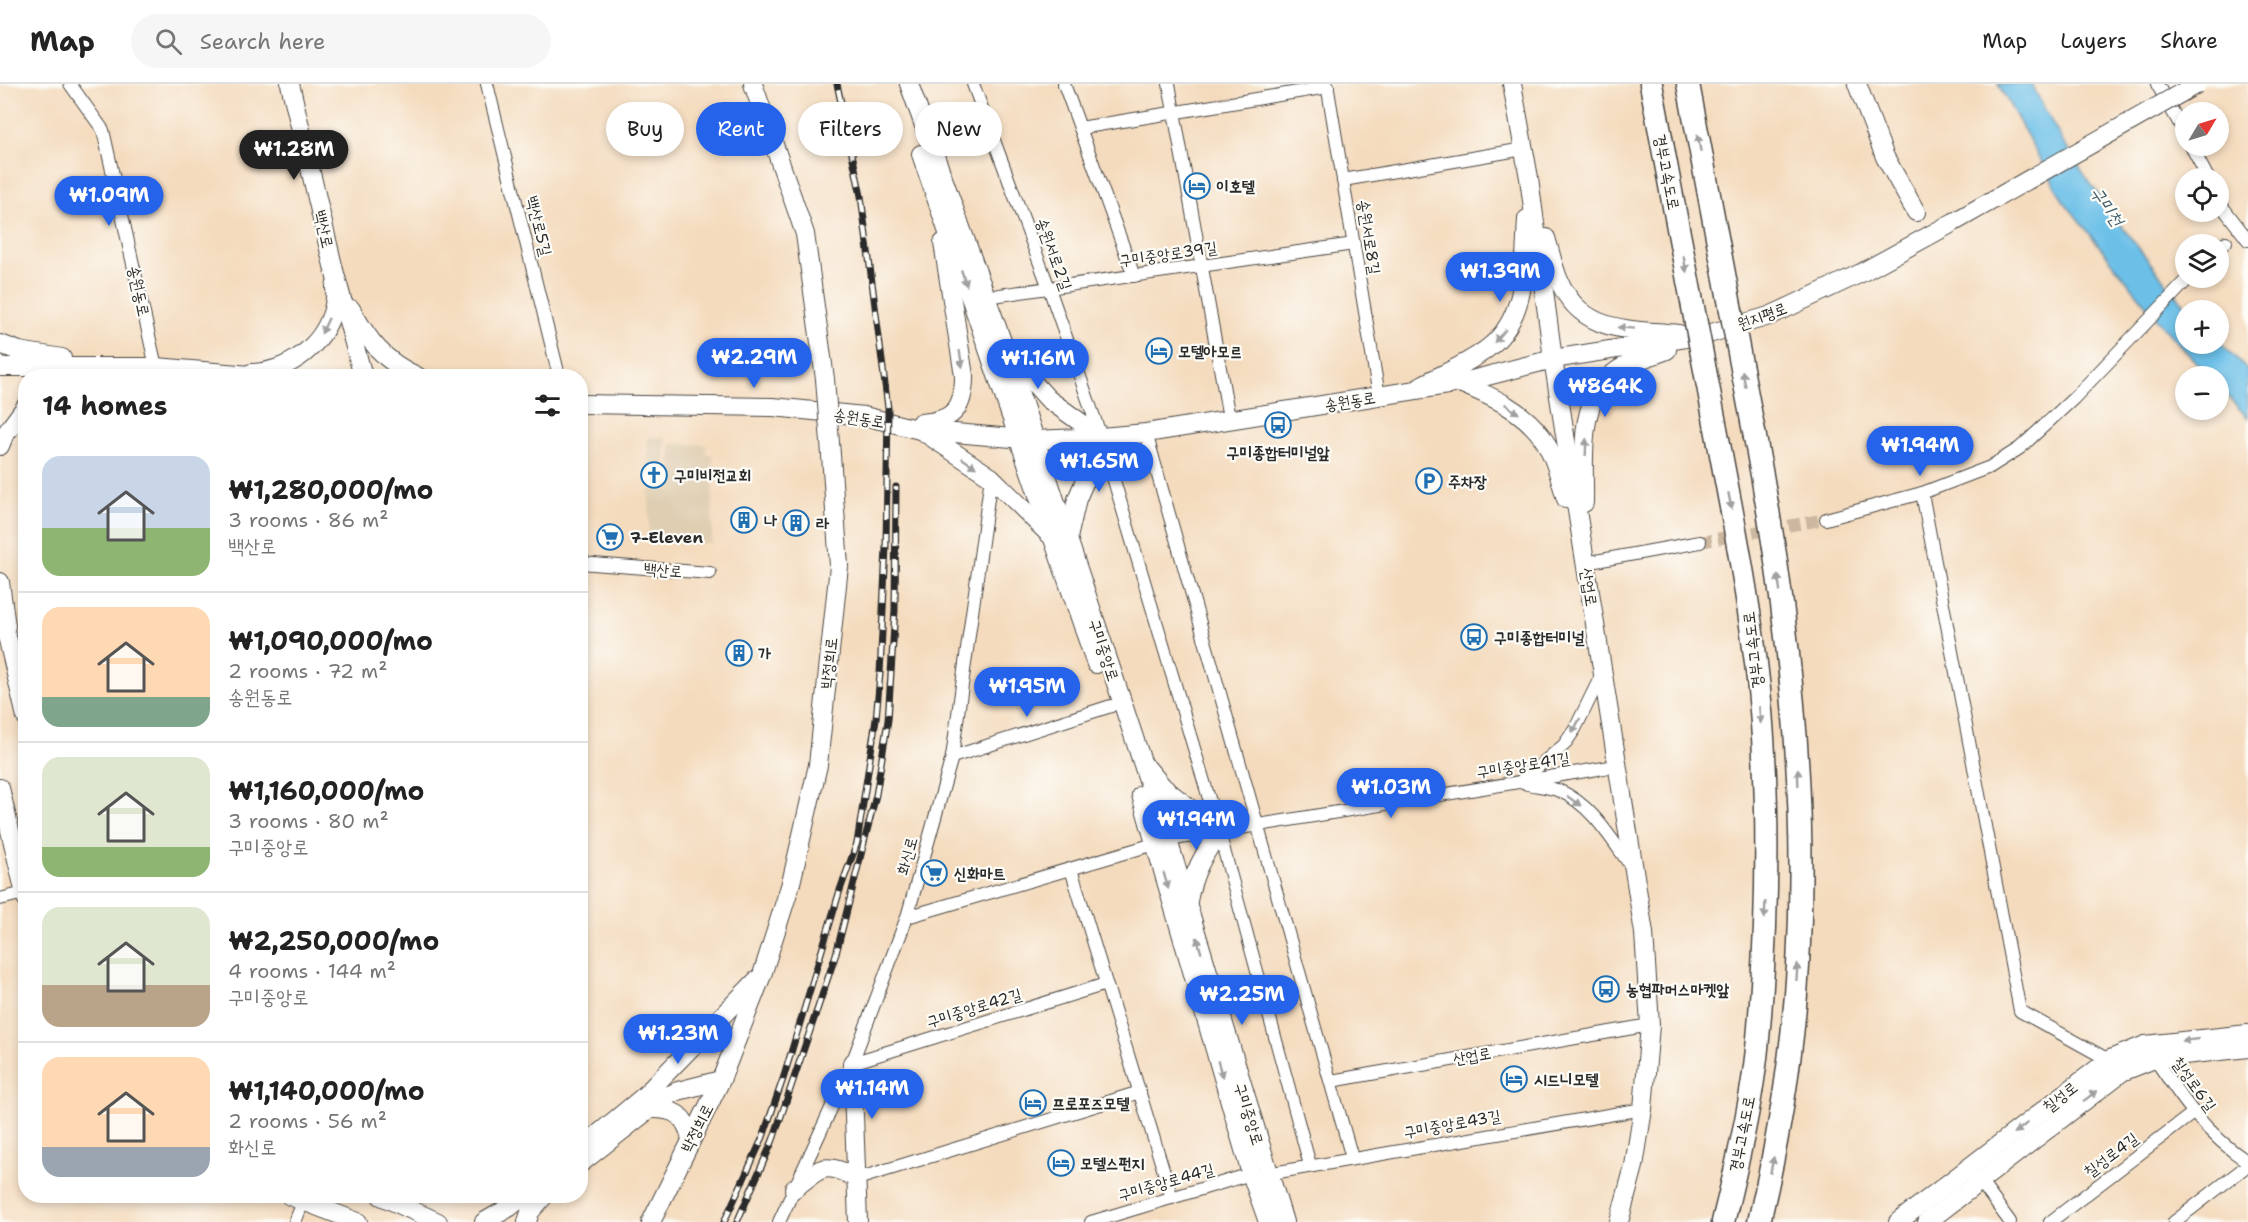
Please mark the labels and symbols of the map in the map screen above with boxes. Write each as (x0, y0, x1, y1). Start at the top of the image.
north arrow (2175, 102, 2229, 156)
pin: ₩1.28M (245, 130, 343, 181)
street label: 경부고속도로 (1649, 132, 1685, 212)
one-way arrow (1694, 133, 1703, 152)
hotel icon: 이호텔 (1182, 171, 1212, 201)
pin: ₩1.09M (60, 176, 158, 227)
place label: 이호텔 (1216, 176, 1256, 197)
water label: 구미천 (2085, 181, 2130, 232)
street label: 백산로5길 (521, 194, 557, 258)
street label: 송원서로8길 (1353, 198, 1385, 276)
street label: 백산로 (309, 208, 339, 250)
street label: 송원서로2길 (1031, 215, 1077, 293)
street label: 구미중앙로39길 (1118, 237, 1218, 271)
pin: ₩1.39M (1451, 252, 1549, 303)
one-way arrow (1681, 255, 1690, 274)
street label: 송원동로 (123, 264, 155, 318)
one-way arrow (960, 269, 970, 287)
street label: 원지평로 (1734, 297, 1790, 335)
one-way arrow (320, 318, 330, 336)
one-way arrow (1616, 324, 1635, 333)
one-way arrow (1493, 328, 1507, 343)
hotel icon: 모텔아모르 (1144, 336, 1174, 366)
pin: ₩2.29M (705, 338, 803, 389)
pin: ₩1.16M (989, 339, 1087, 390)
place label: 모텔아모르 (1178, 341, 1242, 362)
one-way arrow (956, 349, 965, 368)
pin: ₩864K (1563, 367, 1647, 418)
one-way arrow (1739, 370, 1748, 389)
street label: 송원동로 (1323, 387, 1377, 415)
one-way arrow (1503, 403, 1519, 415)
street label: 송원동로 (832, 404, 886, 432)
bus stop icon: 구미종합터미널앞 (1263, 410, 1293, 440)
pin: ₩1.94M (1871, 426, 1969, 477)
one-way arrow (1581, 438, 1590, 457)
pin: ₩1.65M (1050, 442, 1148, 493)
place label: 구미종합터미널앞 (1227, 442, 1330, 463)
one-way arrow (960, 457, 976, 469)
church icon: 구미비전교회 (639, 460, 669, 490)
place label: 구미비전교회 (674, 465, 751, 486)
parking icon: 주차장 (1414, 466, 1444, 496)
place label: 주차장 (1448, 471, 1487, 492)
one-way arrow (1726, 492, 1735, 511)
building icon: 나 (729, 505, 759, 535)
building icon: 라 (781, 508, 811, 538)
place label: 나 (764, 510, 778, 531)
place label: 라 (816, 513, 830, 534)
supermarket icon: 7-Eleven (595, 522, 625, 552)
place label: 7-Eleven (630, 527, 703, 548)
street label: 백산로 (643, 558, 683, 582)
street label: 산업로 (1576, 566, 1602, 608)
one-way arrow (1775, 573, 1784, 592)
street label: 경부고속도로 (1738, 610, 1768, 690)
street label: 구미중앙로 (1084, 616, 1124, 684)
bus stop icon: 구미종합터미널 (1459, 622, 1489, 652)
place label: 구미종합터미널 (1494, 627, 1585, 648)
street label: 박정희로 (816, 636, 842, 690)
building icon: 가 (724, 638, 754, 668)
place label: 가 (758, 643, 771, 664)
pin: ₩1.95M (978, 667, 1076, 718)
one-way arrow (1756, 706, 1765, 725)
one-way arrow (1571, 718, 1581, 735)
street label: 구미중앙로41길 (1475, 747, 1571, 783)
one-way arrow (1793, 767, 1802, 786)
pin: ₩1.03M (1342, 768, 1440, 819)
one-way arrow (1566, 795, 1582, 807)
pin: ₩1.94M (1147, 800, 1245, 851)
street label: 화신로 (892, 835, 922, 877)
supermarket icon: 신화마트 (919, 858, 949, 888)
place label: 신화마트 (954, 863, 1006, 884)
one-way arrow (1162, 872, 1171, 890)
one-way arrow (1761, 900, 1770, 919)
one-way arrow (1194, 936, 1203, 954)
one-way arrow (1792, 962, 1802, 981)
bus stop icon: 농협파머스마켓앞 (1591, 974, 1621, 1004)
pin: ₩2.25M (1193, 975, 1291, 1026)
place label: 농협파머스마켓앞 (1626, 979, 1729, 1000)
street label: 구미중앙로42길 (924, 984, 1024, 1032)
pin: ₩1.23M (629, 1014, 727, 1065)
one-way arrow (2180, 1035, 2199, 1045)
street label: 산업로 (1451, 1042, 1493, 1070)
street label: 칠성로6길 (2167, 1052, 2221, 1116)
one-way arrow (1216, 1059, 1226, 1078)
hotel icon: 시드니모텔 (1499, 1064, 1529, 1094)
pin: ₩1.14M (823, 1069, 921, 1120)
place label: 시드니모텔 (1534, 1069, 1600, 1090)
street label: 칠성로 (2038, 1077, 2082, 1117)
street label: 구미중앙로 (1230, 1080, 1268, 1148)
hotel icon: 프로포즈모텔 (1018, 1088, 1048, 1118)
one-way arrow (2082, 1091, 2097, 1103)
place label: 프로포즈모텔 (1052, 1093, 1130, 1114)
street label: 경부고속도로 (1724, 1094, 1760, 1174)
street label: 박정희로 (676, 1100, 718, 1156)
street label: 구미중앙로43길 (1402, 1105, 1502, 1143)
one-way arrow (2013, 1121, 2029, 1134)
street label: 칠성로4길 (2080, 1128, 2142, 1182)
hotel icon: 모텔스펀지 (1046, 1148, 1076, 1178)
place label: 모텔스펀지 (1080, 1153, 1145, 1174)
one-way arrow (1768, 1155, 1777, 1174)
street label: 구미중앙로44길 (1115, 1158, 1217, 1206)

